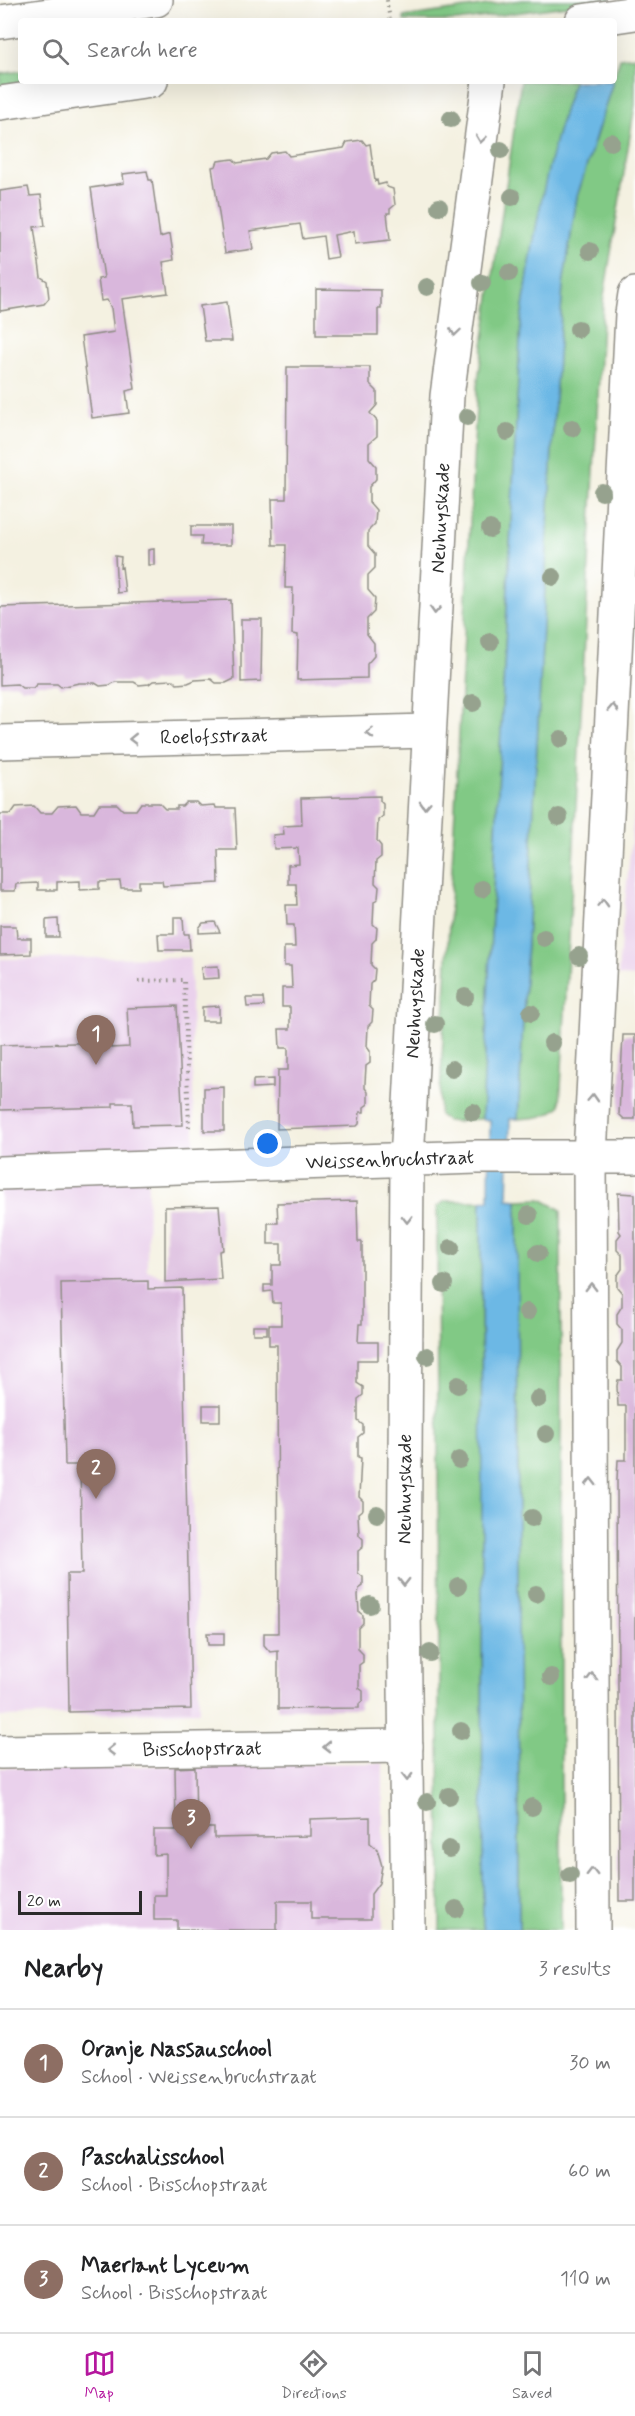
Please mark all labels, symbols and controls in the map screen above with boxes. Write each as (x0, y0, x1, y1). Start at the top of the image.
search box (18, 18, 617, 84)
icon: search (39, 35, 72, 68)
text: Search here (87, 37, 198, 65)
one-way arrow (476, 134, 488, 144)
one-way arrow (450, 328, 462, 337)
street label: Neuhuyskade (424, 462, 457, 574)
one-way arrow (429, 606, 442, 615)
one-way arrow (607, 704, 620, 713)
street label: Roelofsstraat (160, 722, 268, 751)
one-way arrow (366, 727, 375, 739)
one-way arrow (129, 733, 138, 745)
one-way arrow (418, 801, 431, 810)
one-way arrow (597, 899, 610, 908)
street label: Neuhuyskade (399, 947, 432, 1059)
pin: 1 (76, 1016, 116, 1065)
one-way arrow (587, 1093, 600, 1102)
your location (253, 1129, 282, 1158)
street label: Weissenbruchstraat (305, 1144, 474, 1176)
one-way arrow (400, 1215, 413, 1224)
one-way arrow (585, 1282, 597, 1291)
street label: Neuhuyskade (391, 1434, 419, 1544)
pin: 2 (76, 1450, 116, 1499)
one-way arrow (585, 1477, 597, 1486)
one-way arrow (398, 1578, 410, 1587)
one-way arrow (586, 1672, 598, 1681)
street label: Bisschopstraat (142, 1735, 262, 1763)
one-way arrow (322, 1741, 331, 1753)
one-way arrow (106, 1744, 115, 1756)
one-way arrow (400, 1773, 413, 1782)
pin: 3 (172, 1800, 210, 1849)
one-way arrow (586, 1867, 598, 1876)
scale bar (18, 1888, 142, 1916)
text: 20 m (27, 1891, 61, 1912)
text: Nearby (24, 1952, 103, 1986)
text: 3 results (539, 1956, 611, 1983)
text: Oranje Nassauschool (81, 2036, 272, 2064)
text: 1 (39, 2050, 48, 2077)
text: 30 m (569, 2050, 611, 2077)
text: School · Weissenbruchstraat (81, 2064, 317, 2091)
text: Paschalisschool (81, 2144, 225, 2172)
text: 2 (39, 2158, 48, 2185)
text: 60 m (568, 2158, 611, 2185)
text: School · Bisschopstraat (81, 2172, 267, 2199)
text: Maerlant Lyceum (81, 2252, 250, 2280)
text: 3 (39, 2266, 48, 2293)
text: 110 m (560, 2266, 611, 2293)
text: School · Bisschopstraat (81, 2280, 267, 2307)
tab: Map (83, 2347, 116, 2404)
tab: Directions (281, 2347, 347, 2404)
tab: Saved (512, 2347, 552, 2404)

